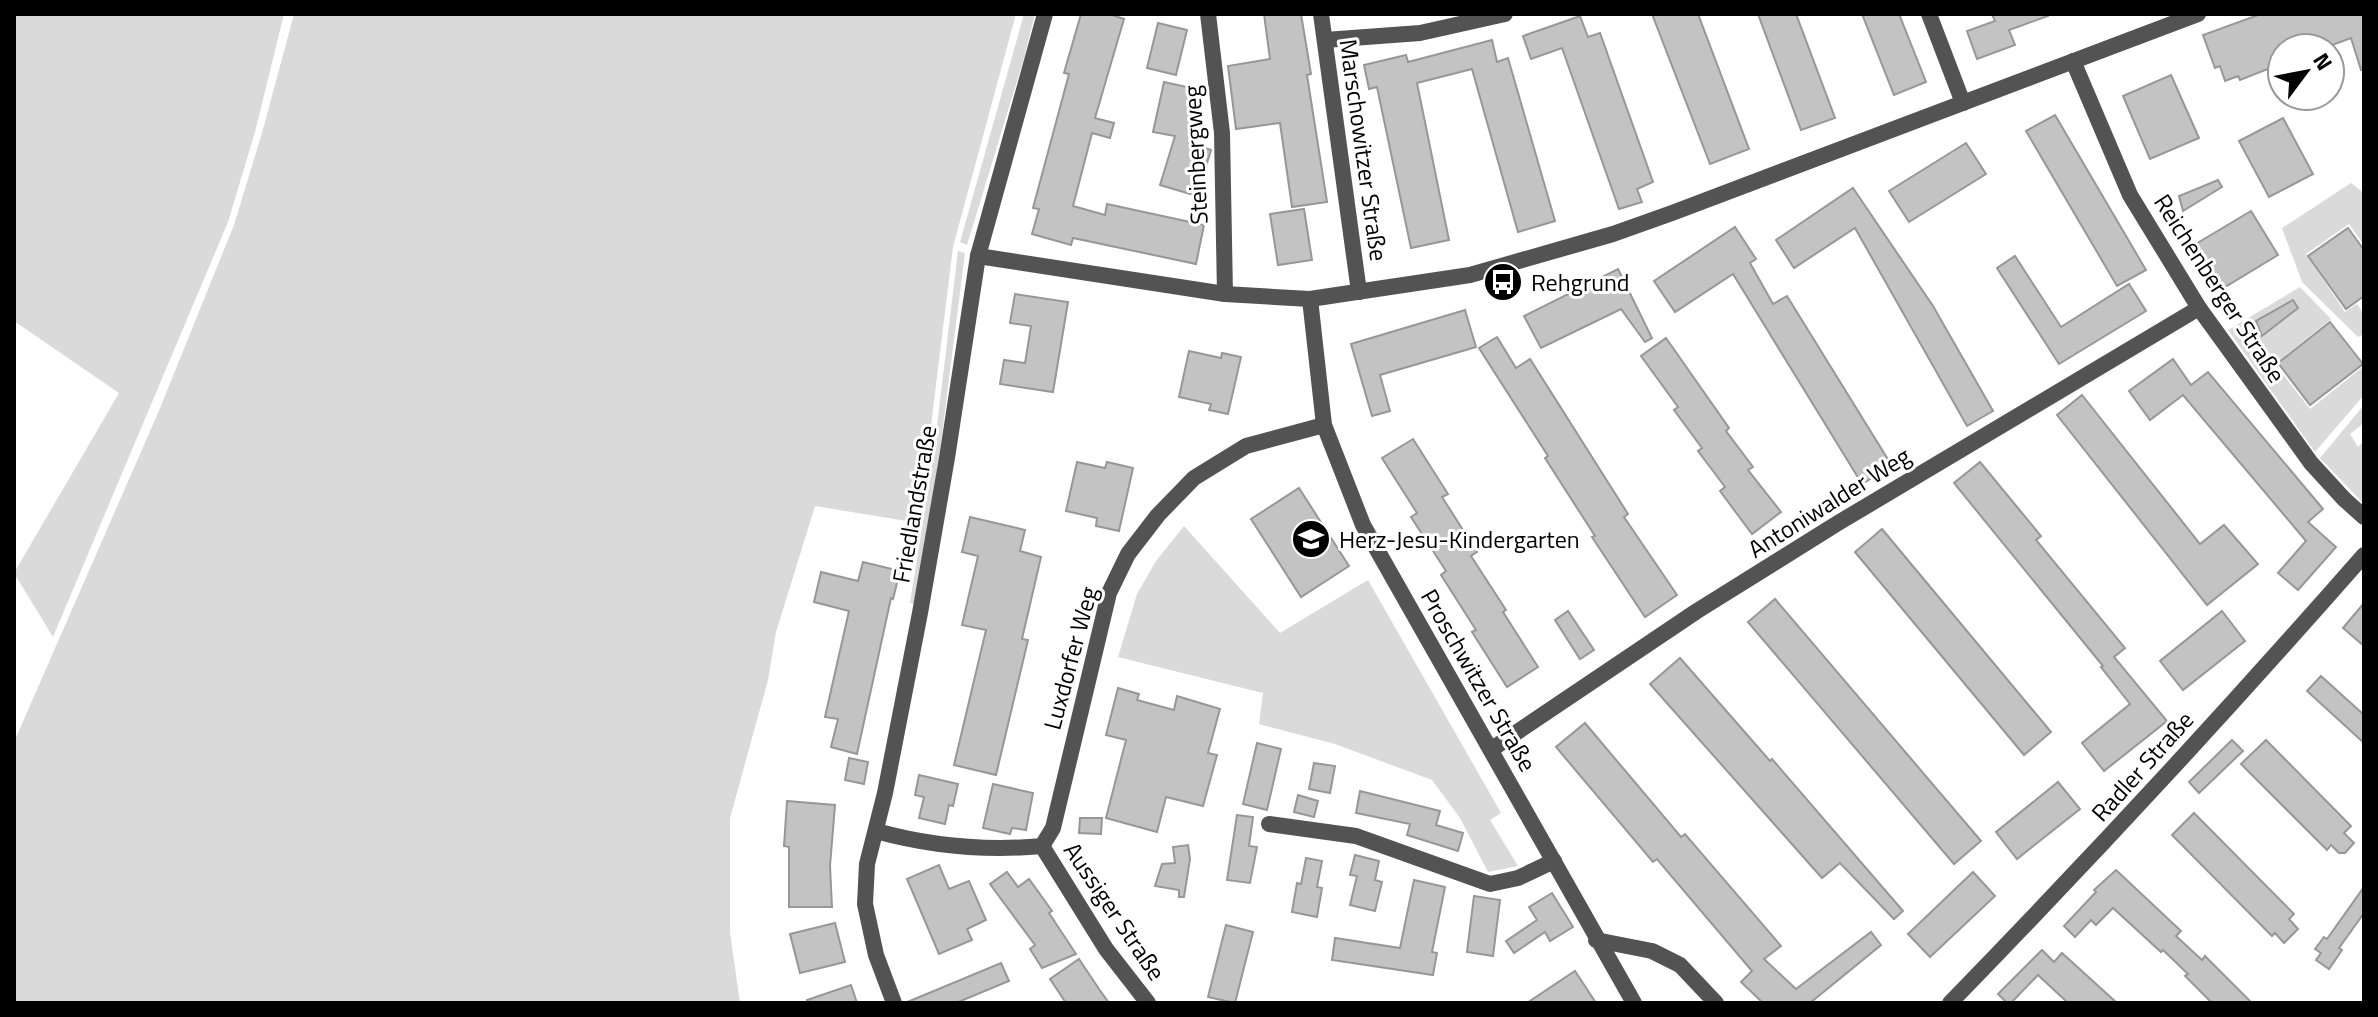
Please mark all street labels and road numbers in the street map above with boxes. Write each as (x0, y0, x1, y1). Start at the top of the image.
street label: Marschowitzer Straße (1331, 37, 1397, 263)
street label: Steinbergweg (1173, 84, 1217, 226)
street label: Reichenberger Straße (2145, 186, 2295, 390)
street label: Friedlandstraße (882, 422, 946, 586)
street label: Antoniwalder Weg (1741, 438, 1917, 566)
street label: Luxdorfer Weg (1034, 582, 1106, 734)
street label: Proschwitzer Straße (1412, 582, 1546, 778)
street label: Radler Straße (2082, 703, 2202, 829)
street label: Aussiger Straße (1055, 835, 1175, 987)

